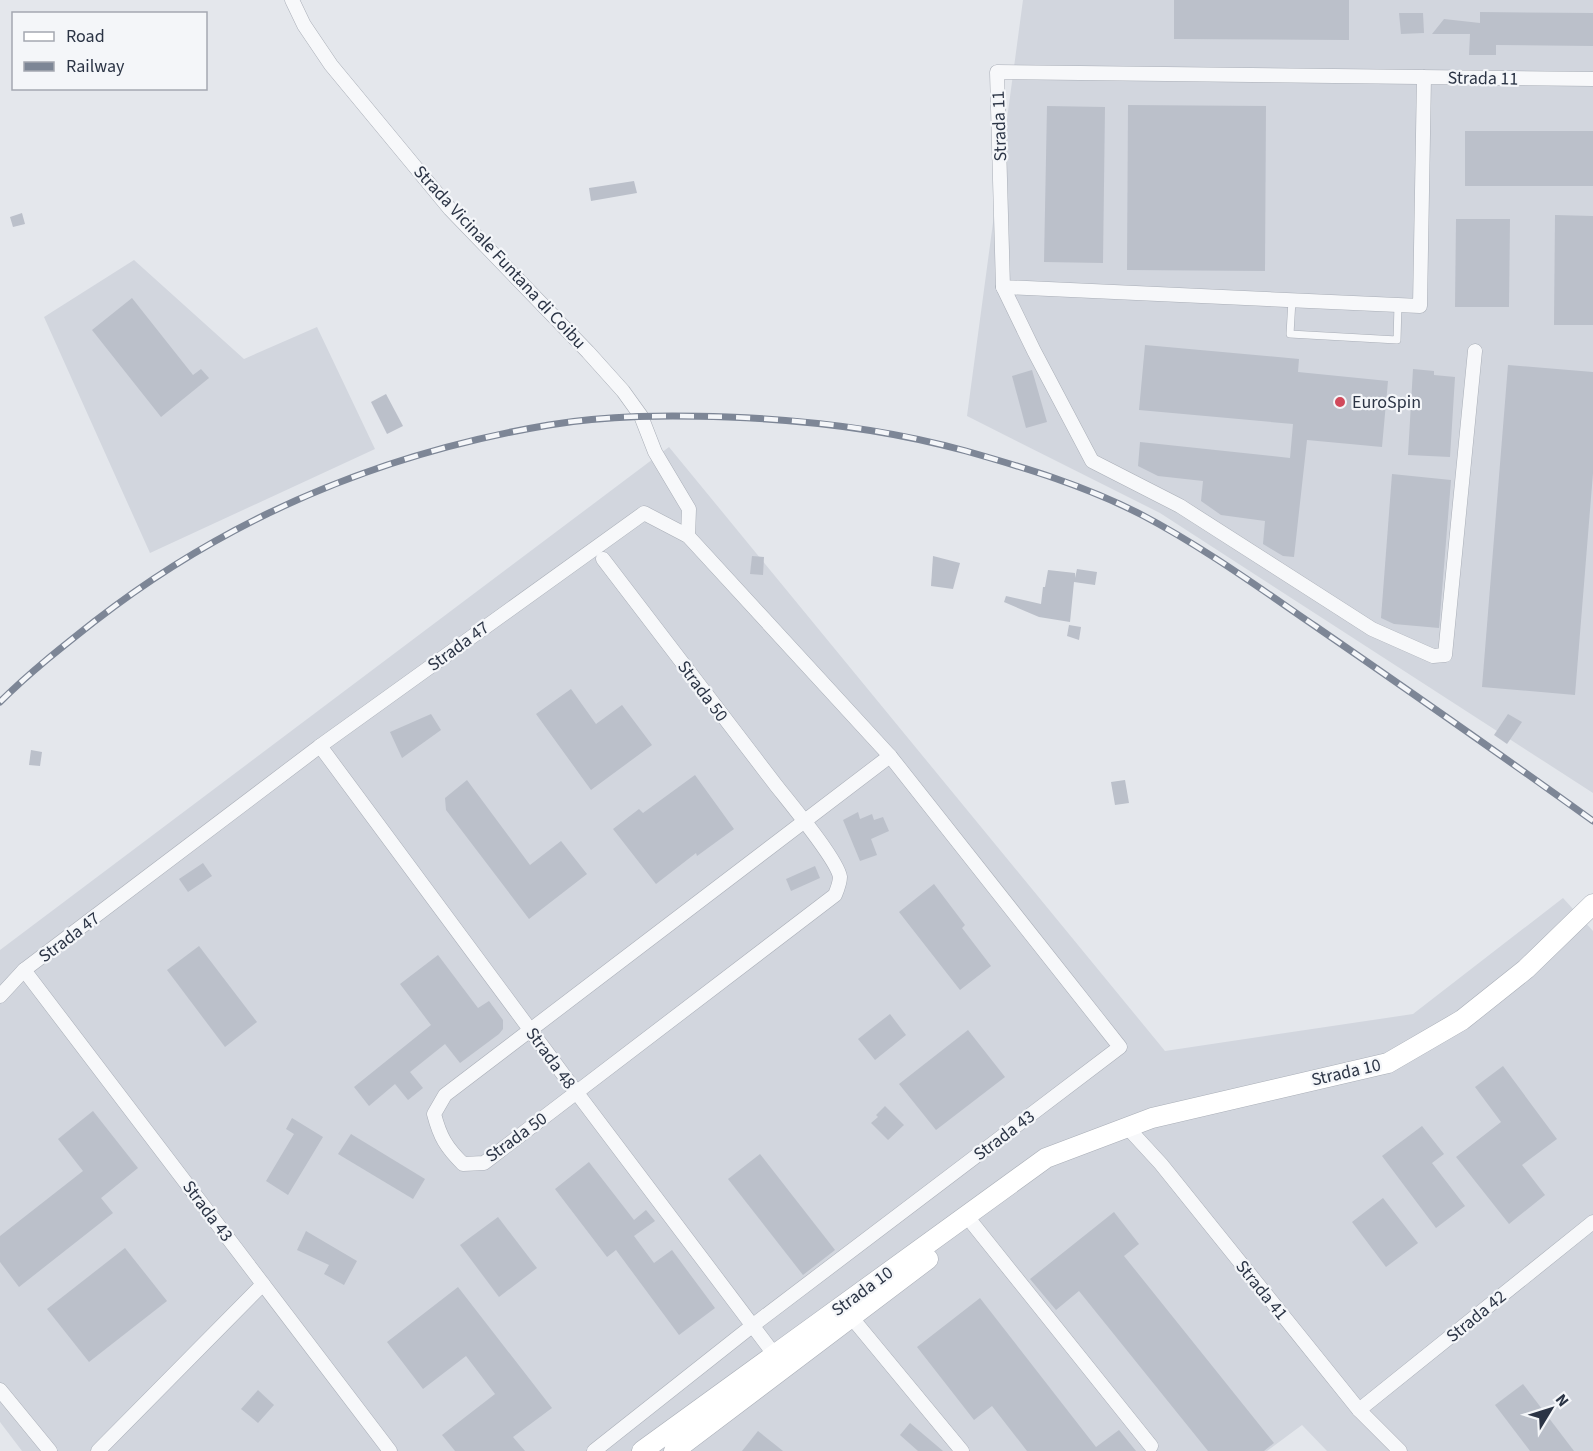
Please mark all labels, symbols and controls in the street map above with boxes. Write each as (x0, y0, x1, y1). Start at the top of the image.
legend (12, 12, 207, 90)
text: Road (66, 24, 105, 49)
text: Railway (66, 54, 125, 79)
street label: Strada 11 (1447, 65, 1519, 92)
street label: Strada 11 (986, 90, 1013, 162)
street label: Strada Vicinale Funtana di Coibu (408, 160, 592, 355)
place label: EuroSpin (1352, 390, 1421, 415)
marker: EuroSpin (1333, 395, 1347, 409)
street label: Strada 47 (422, 615, 494, 677)
street label: Strada 50 (671, 656, 734, 727)
street label: Strada 47 (34, 906, 105, 969)
street label: Strada 48 (520, 1022, 582, 1094)
street label: Strada 10 (1309, 1052, 1383, 1093)
street label: Strada 43 (969, 1104, 1040, 1167)
street label: Strada 50 (480, 1106, 552, 1168)
street label: Strada 43 (176, 1176, 239, 1247)
street label: Strada 41 (1230, 1255, 1294, 1326)
street label: Strada 10 (826, 1260, 898, 1322)
street label: Strada 42 (1441, 1284, 1512, 1348)
north arrow (1521, 1379, 1581, 1439)
text: N (1550, 1389, 1574, 1411)

